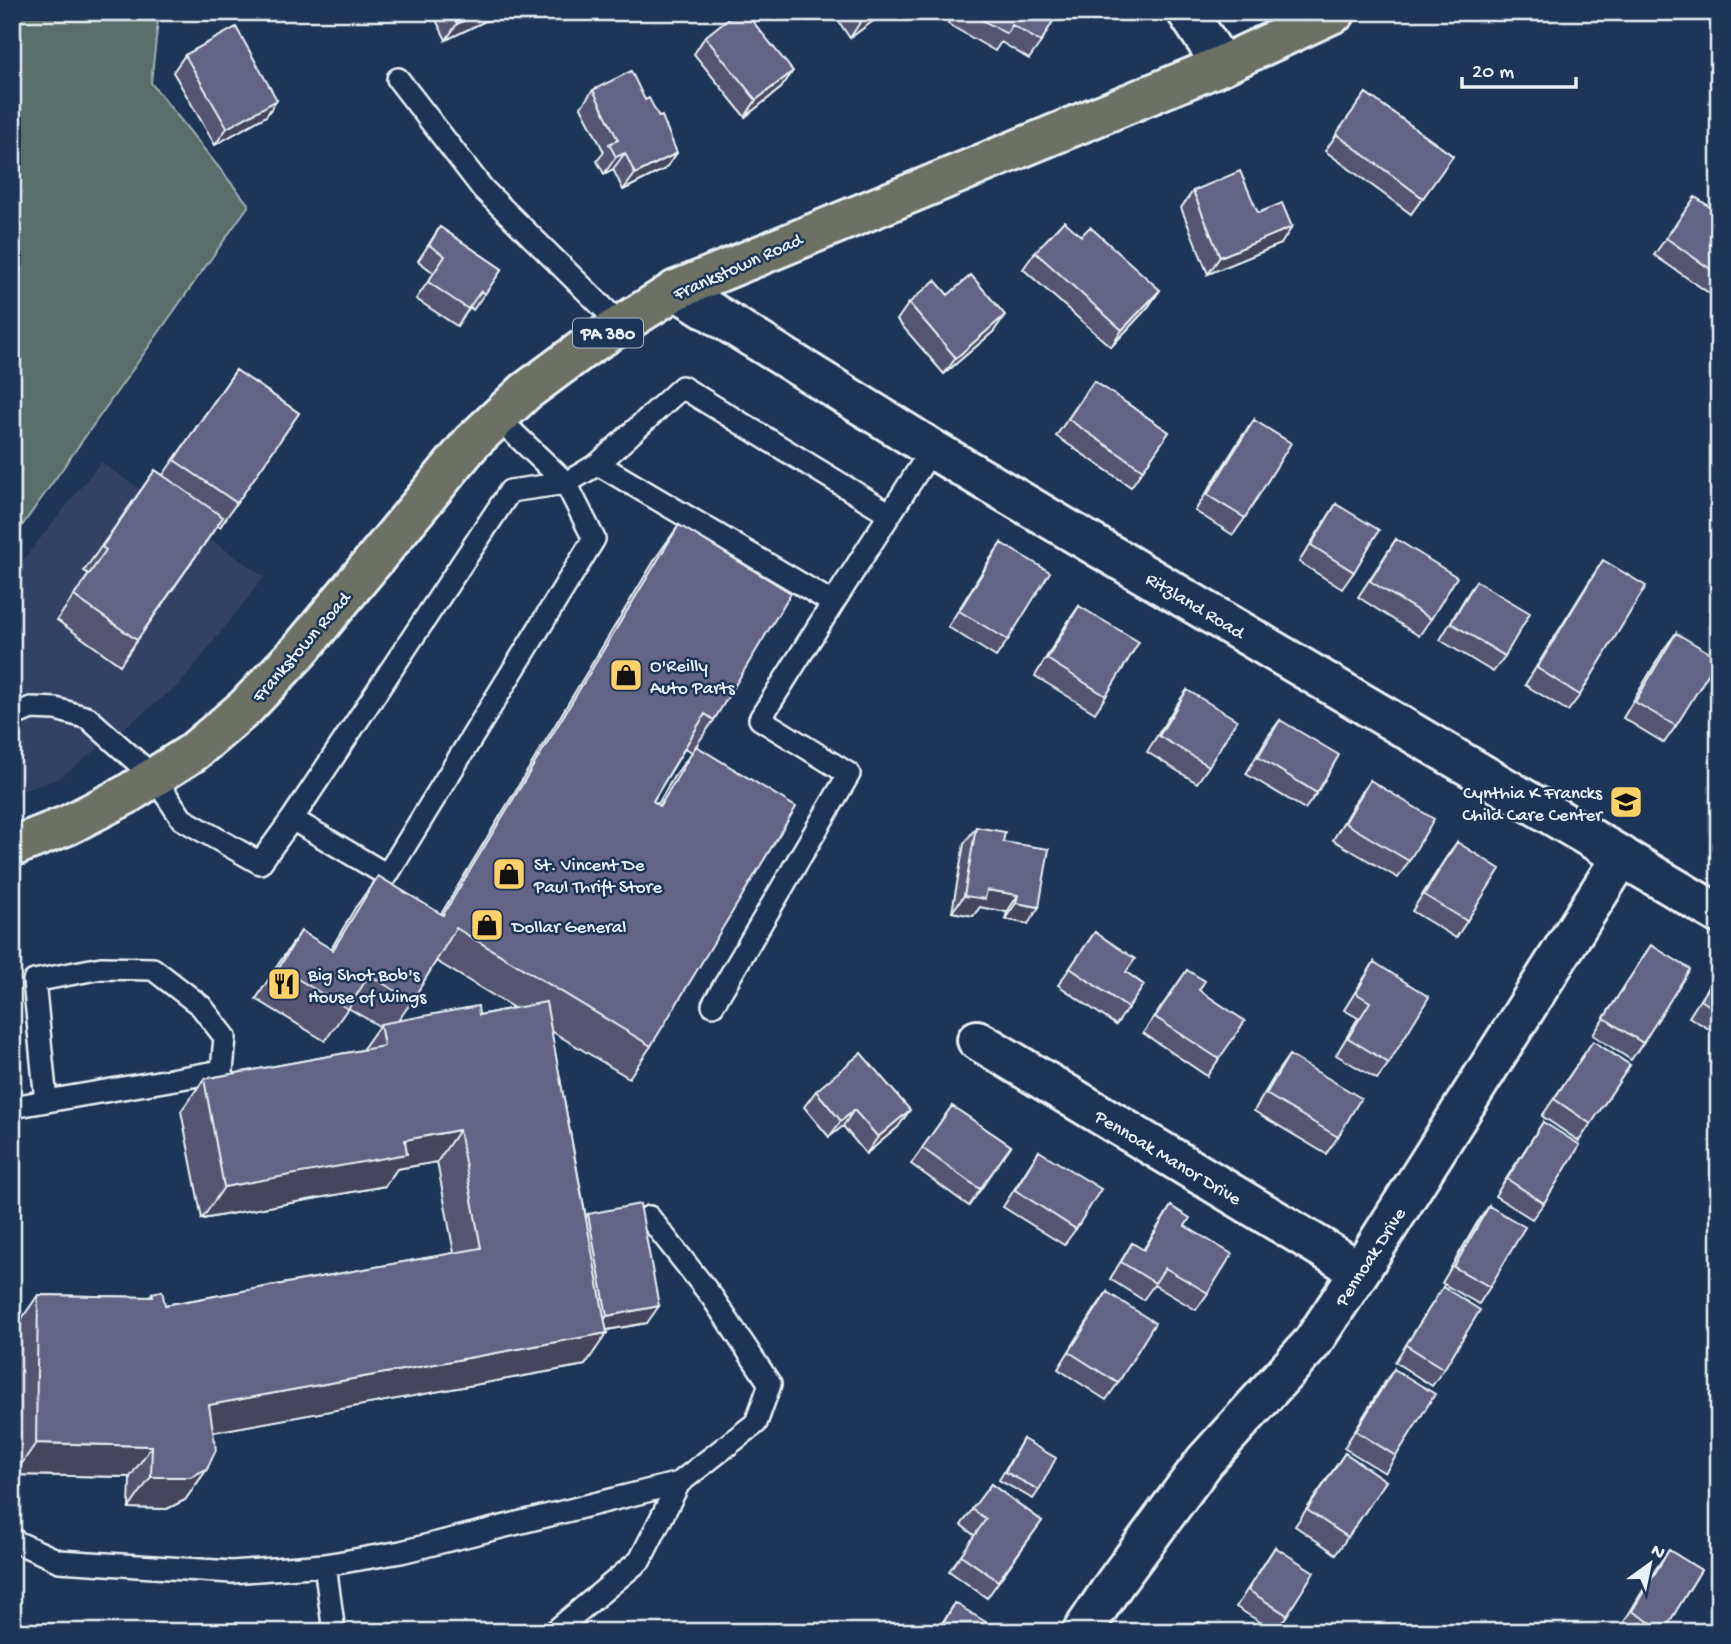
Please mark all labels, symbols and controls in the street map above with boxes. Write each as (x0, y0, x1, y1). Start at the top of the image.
scale bar (1462, 46, 1575, 90)
text: 20 m (1472, 61, 1514, 86)
street label: Frankstown Road (669, 229, 808, 307)
road number: PA 380 (573, 318, 643, 348)
street label: Ritzland Road (1141, 569, 1249, 646)
street label: Frankstown Road (248, 587, 358, 709)
shop icon: O'Reilly Auto Parts (607, 656, 645, 694)
place label: O'Reilly Auto Parts (650, 656, 736, 701)
place label: Cynthia K Francks Child Care Center (1462, 783, 1604, 828)
school or university icon: Cynthia K Francks Child Care Center (1607, 783, 1645, 821)
shop icon: St. Vincent De Paul Thrift Store (490, 855, 528, 893)
place label: St. Vincent De Paul Thrift Store (533, 855, 662, 900)
shop icon: Dollar General (468, 906, 506, 944)
place label: Dollar General (510, 917, 626, 940)
restaurant icon: Big Shot Bob's House of Wings (265, 965, 303, 1003)
place label: Big Shot Bob's House of Wings (307, 965, 427, 1010)
street label: Pennoak Manor Drive (1089, 1106, 1245, 1212)
street label: Pennoak Drive (1331, 1204, 1412, 1312)
north arrow (1616, 1528, 1686, 1598)
text: N (1646, 1540, 1669, 1566)

